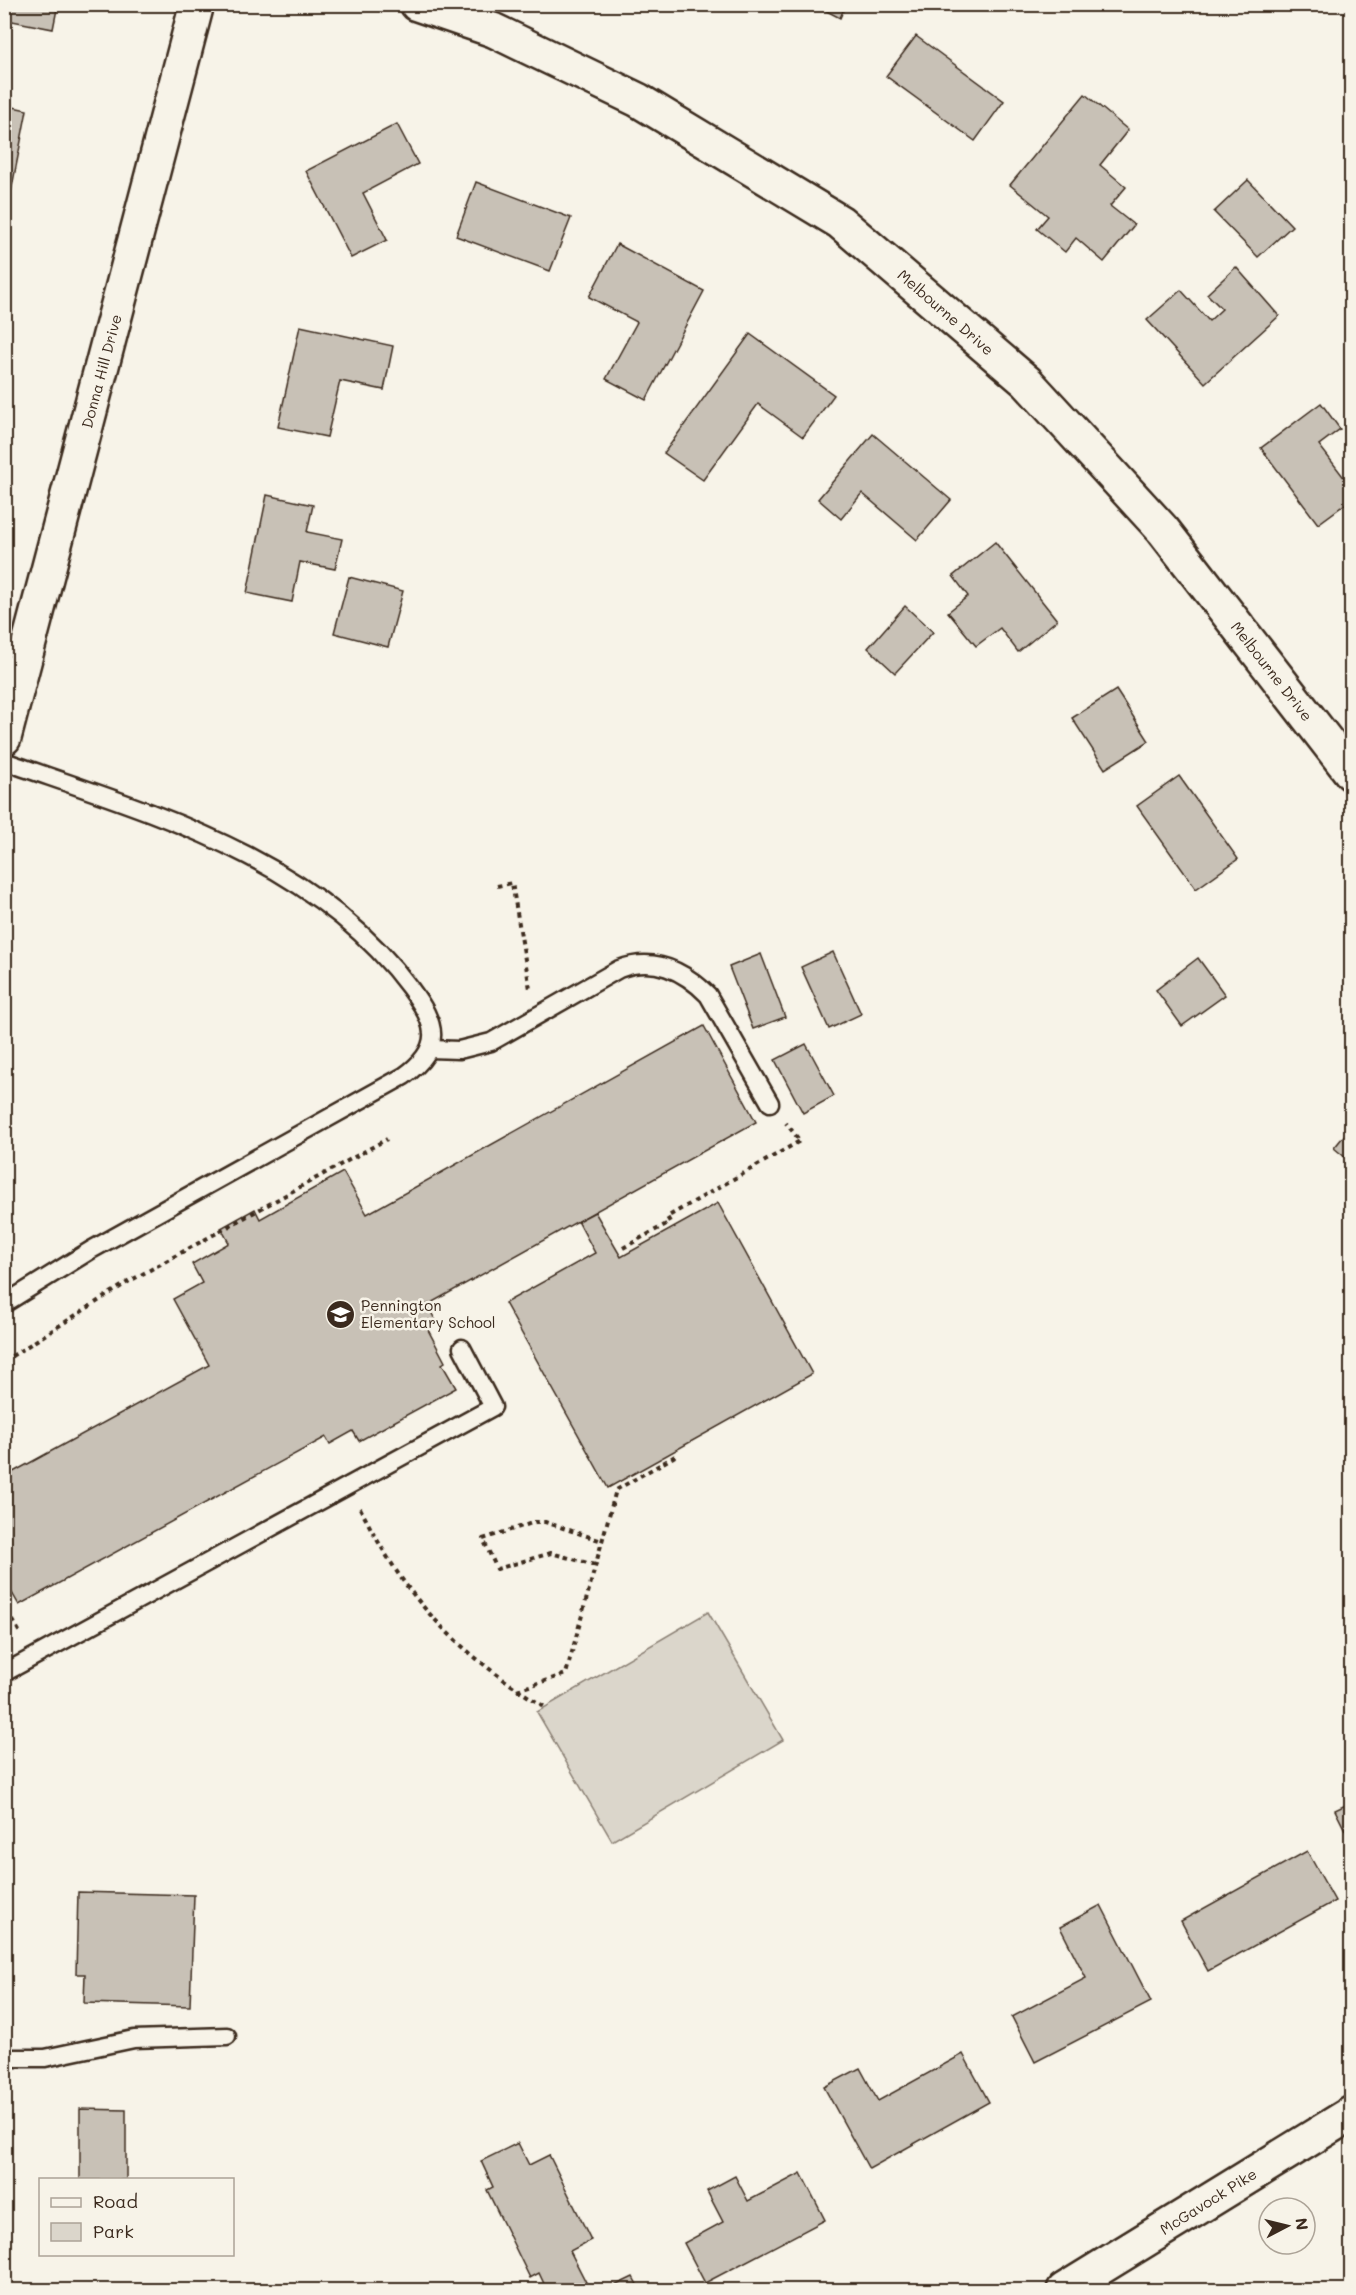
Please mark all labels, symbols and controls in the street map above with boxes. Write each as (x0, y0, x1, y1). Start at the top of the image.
street label: Melbourne Drive (894, 265, 998, 359)
street label: Donna Hill Drive (76, 312, 126, 430)
street label: Melbourne Drive (1227, 617, 1317, 725)
place label: Pennington Elementary School (361, 1295, 496, 1332)
school or university icon: Pennington Elementary School (324, 1298, 356, 1330)
street label: McGavock Pike (1156, 2163, 1260, 2239)
legend (39, 2178, 234, 2256)
text: Road (93, 2189, 138, 2213)
north arrow (1257, 2196, 1317, 2256)
text: N (1291, 2217, 1314, 2231)
text: Park (93, 2219, 134, 2243)

